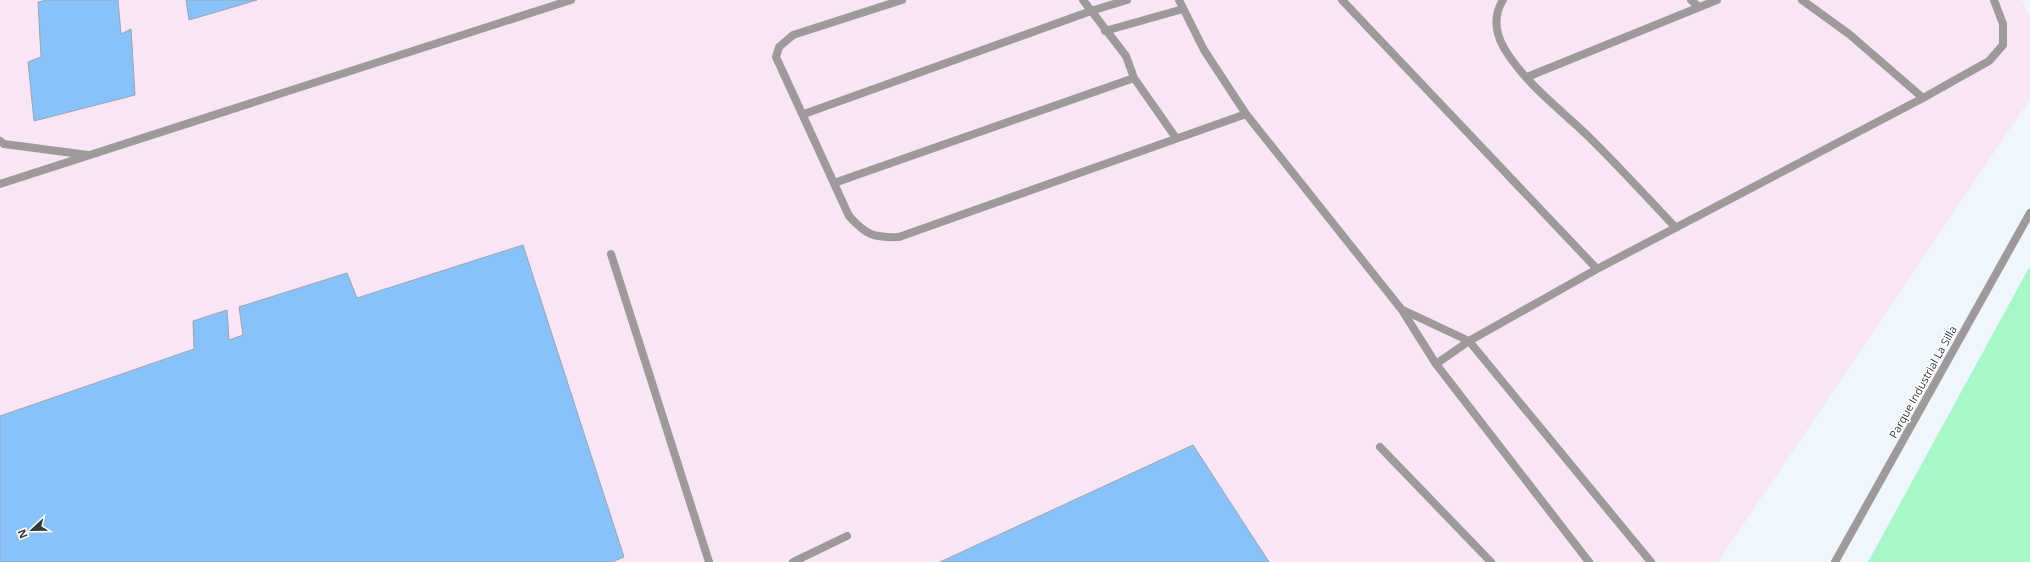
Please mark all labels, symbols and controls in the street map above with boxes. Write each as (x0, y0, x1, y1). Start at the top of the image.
street label: Parque Industrial La Silla (1885, 323, 1960, 441)
north arrow (12, 510, 52, 550)
text: N (14, 527, 31, 541)

